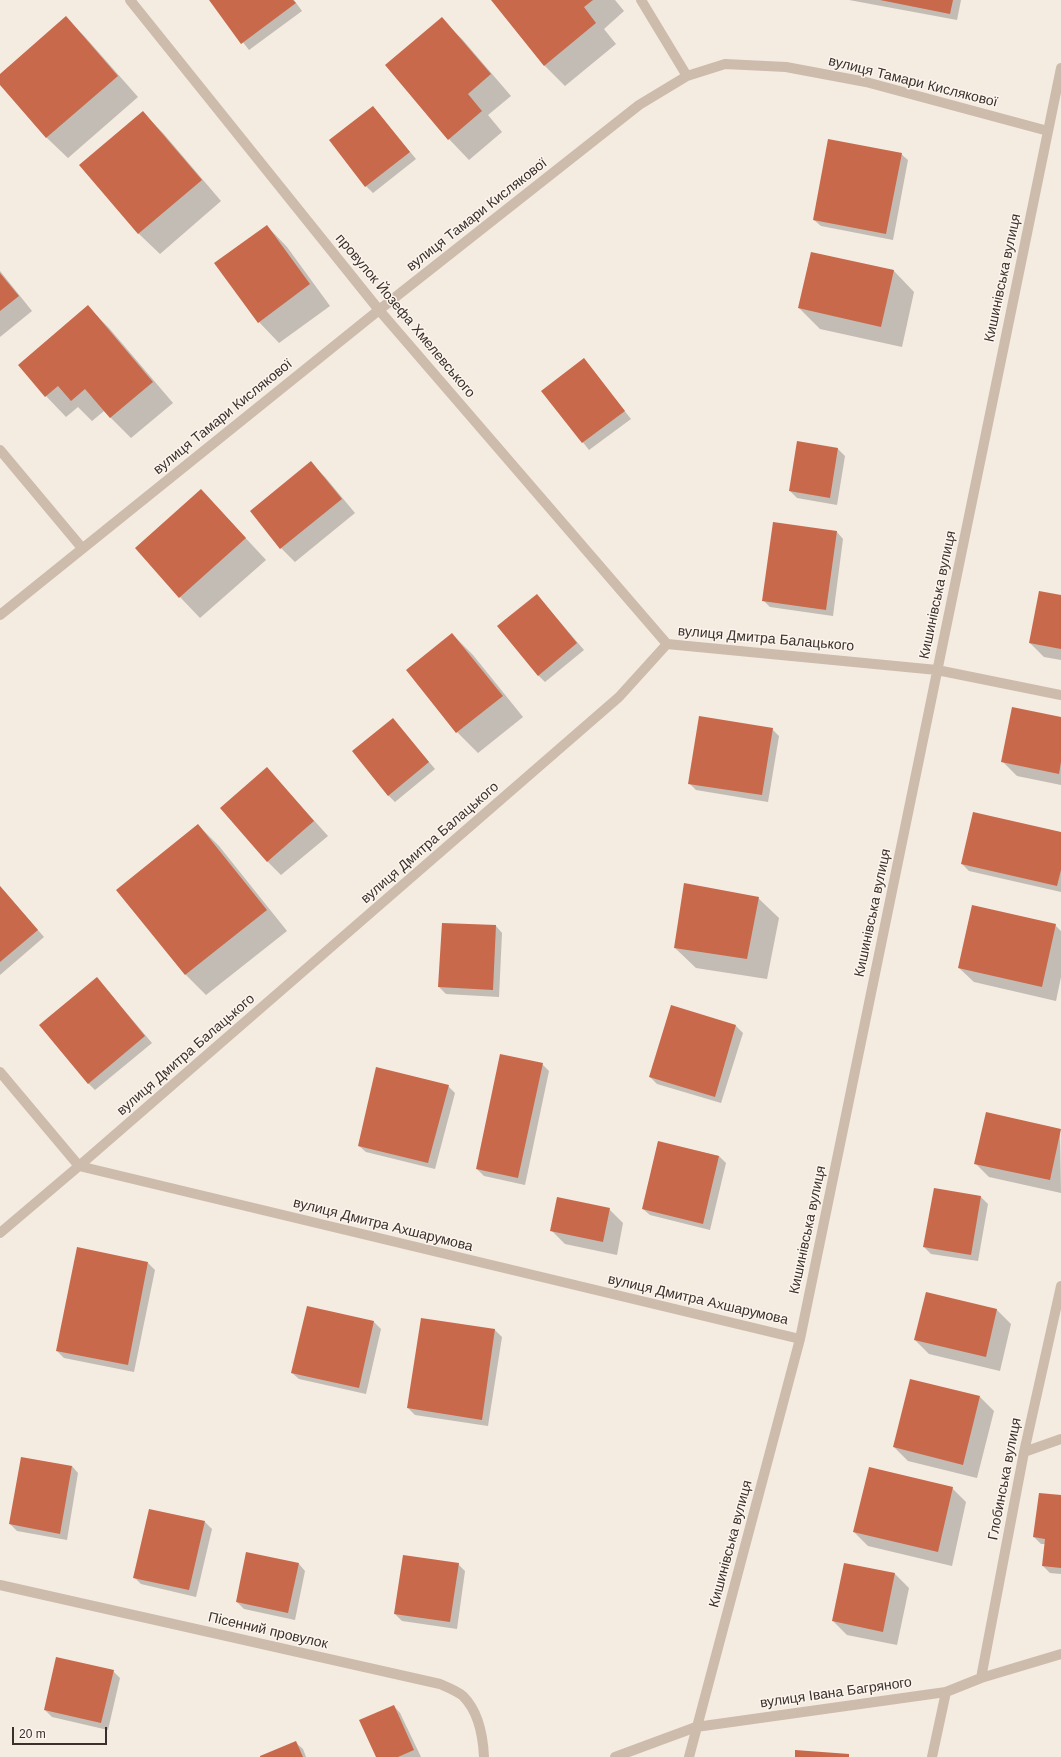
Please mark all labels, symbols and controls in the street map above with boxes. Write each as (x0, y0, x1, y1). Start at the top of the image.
street label: вулиця Тамари Кислякової (827, 53, 999, 111)
street label: вулиця Тамари Кислякової (403, 155, 551, 275)
street label: Кишинівська вулиця (981, 212, 1025, 344)
street label: провулок Йозефа Хмелевського (332, 231, 478, 401)
street label: вулиця Тамари Кислякової (150, 356, 296, 478)
street label: Кишинівська вулиця (916, 529, 960, 661)
street label: вулиця Дмитра Балацького (677, 623, 855, 655)
street label: вулиця Дмитра Балацького (358, 779, 502, 907)
street label: Кишинівська вулиця (851, 847, 895, 979)
street label: вулиця Дмитра Балацького (114, 991, 258, 1119)
street label: Кишинівська вулиця (786, 1164, 830, 1296)
street label: вулиця Дмитра Ахшарумова (292, 1195, 474, 1255)
street label: вулиця Дмитра Ахшарумова (606, 1271, 790, 1329)
street label: Глобинська вулиця (985, 1416, 1025, 1542)
street label: Кишинівська вулиця (706, 1479, 756, 1609)
street label: Пісенний провулок (207, 1609, 329, 1653)
street label: вулиця Івана Багряного (759, 1674, 913, 1712)
scale bar (14, 1719, 109, 1745)
text: 20 m (19, 1727, 46, 1741)

